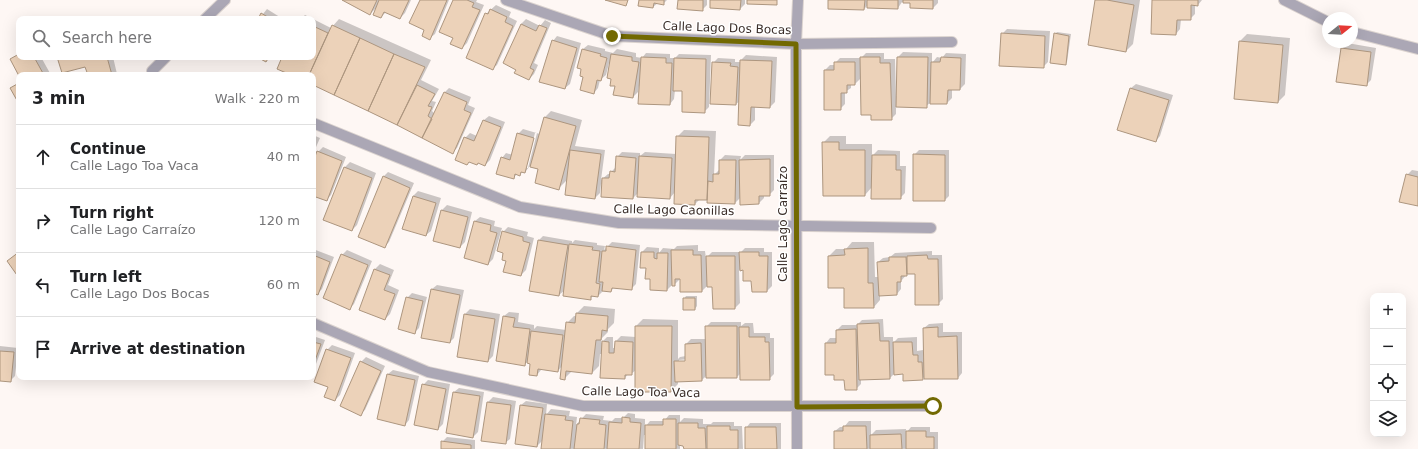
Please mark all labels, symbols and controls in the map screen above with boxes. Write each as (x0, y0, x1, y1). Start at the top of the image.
north arrow (1322, 12, 1358, 48)
search box (16, 16, 316, 60)
street label: Calle Lago Dos Bocas (662, 19, 792, 37)
icon: search (30, 27, 52, 49)
route end (603, 27, 621, 45)
text: Search here (62, 29, 152, 47)
text: 3 min (32, 88, 85, 108)
text: Walk · 220 m (215, 91, 300, 106)
text: Continue (70, 140, 146, 158)
icon: ahead (32, 146, 54, 168)
text: 40 m (267, 149, 300, 164)
text: Calle Lago Toa Vaca (70, 158, 199, 173)
street label: Calle Lago Carraízo (776, 166, 790, 282)
street label: Calle Lago Caonillas (614, 202, 734, 218)
text: Turn right (70, 204, 154, 222)
icon: right (32, 210, 54, 232)
text: 120 m (258, 213, 300, 228)
text: Calle Lago Carraízo (70, 222, 196, 237)
text: Turn left (70, 268, 142, 286)
icon: left (32, 274, 54, 296)
text: 60 m (267, 277, 300, 292)
text: Calle Lago Dos Bocas (70, 286, 210, 301)
map controls (1370, 293, 1406, 437)
button: + (1370, 293, 1406, 329)
button: − (1370, 329, 1406, 365)
icon: arrive (32, 338, 54, 360)
text: Arrive at destination (70, 340, 245, 358)
button: locate (1370, 365, 1406, 401)
street label: Calle Lago Toa Vaca (581, 384, 701, 400)
route start (924, 397, 942, 415)
button: layers (1370, 401, 1406, 437)

